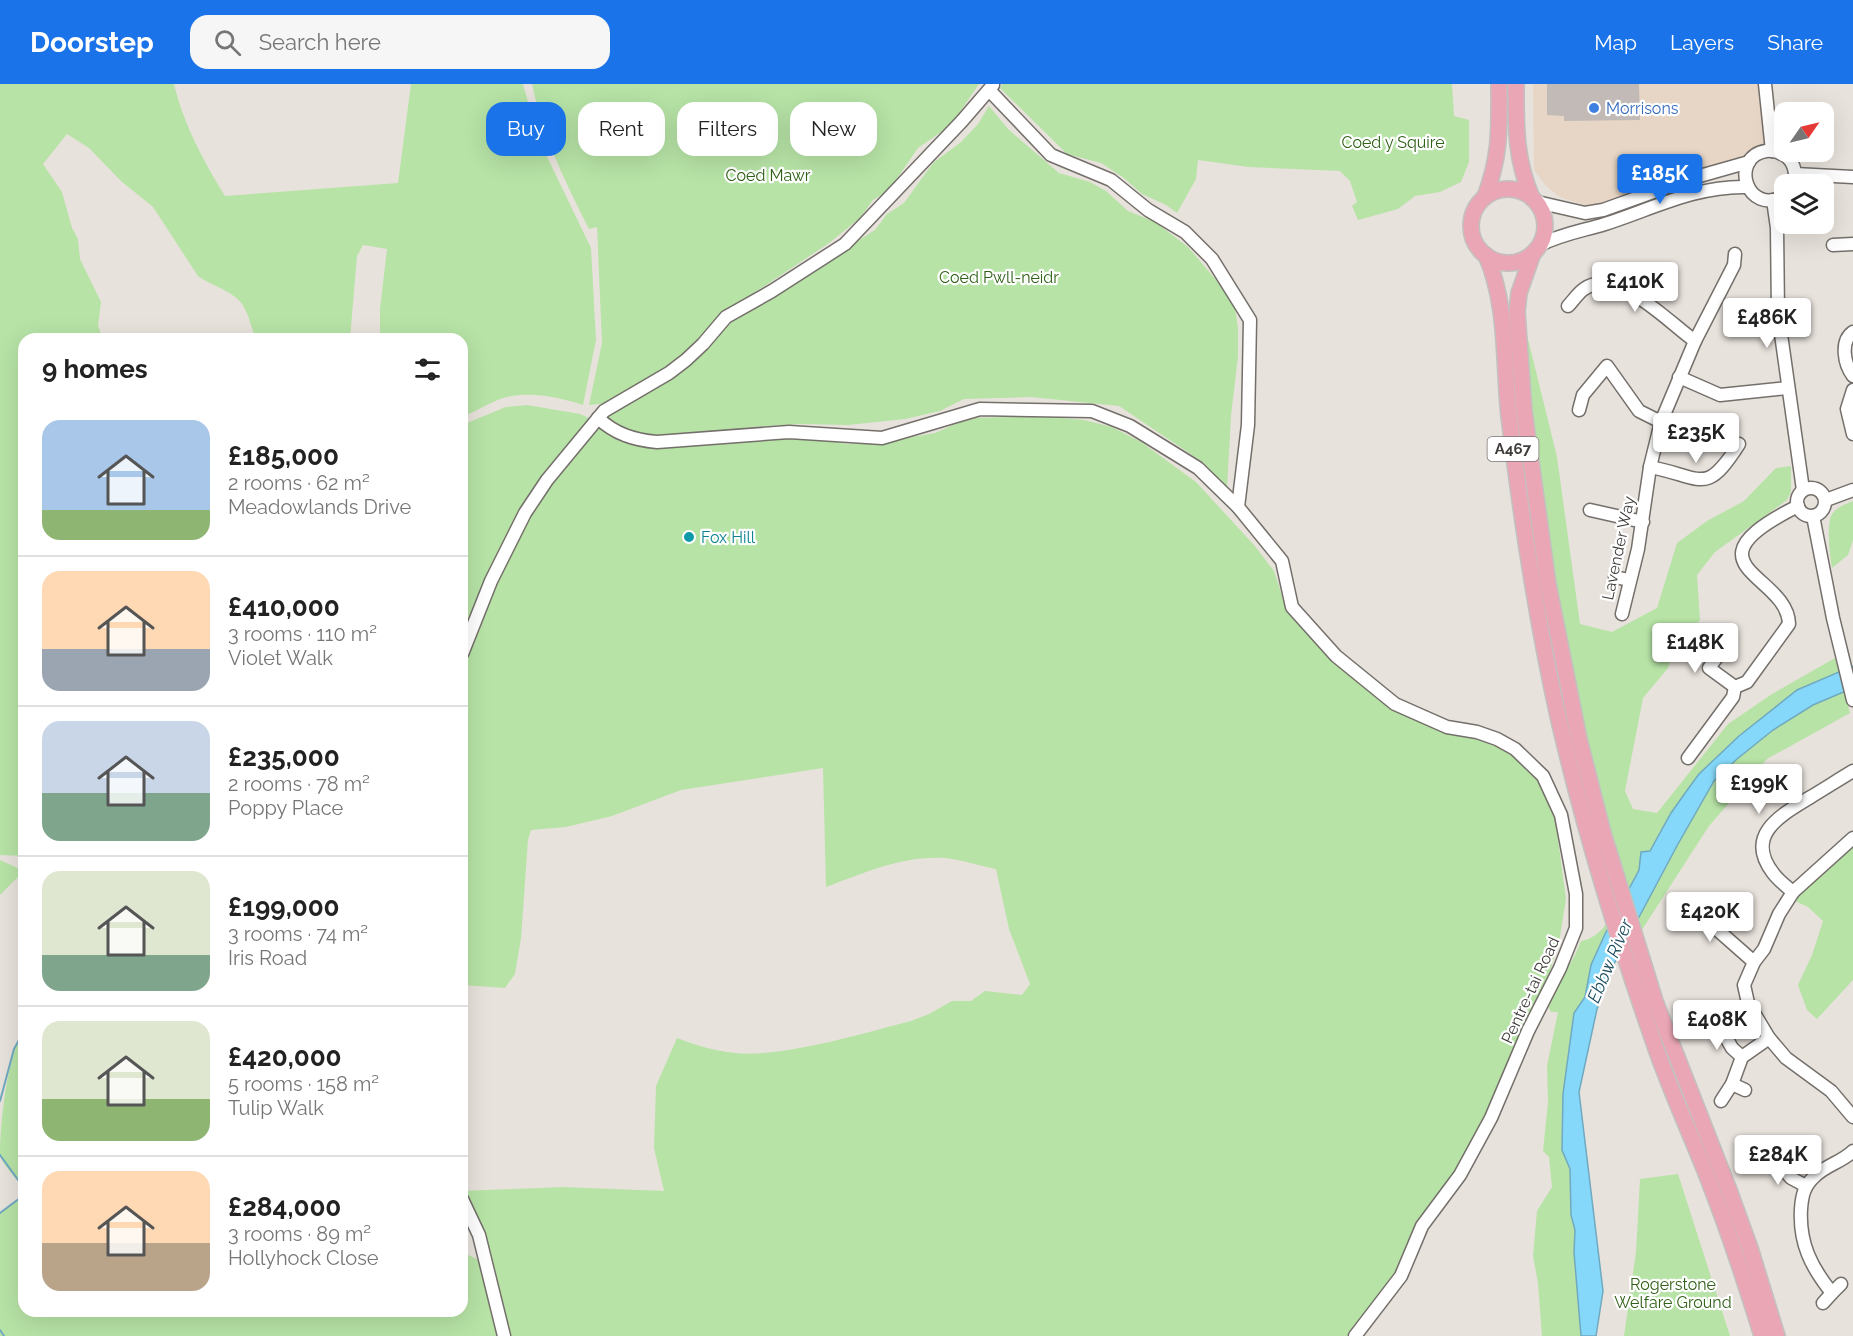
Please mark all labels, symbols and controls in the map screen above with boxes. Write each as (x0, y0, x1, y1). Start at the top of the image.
search box (190, 15, 610, 69)
text: Doorstep (30, 26, 154, 59)
icon: search (211, 26, 244, 59)
text: Search here (259, 29, 381, 55)
text: Map (1594, 30, 1637, 55)
text: Layers (1670, 30, 1734, 55)
text: Share (1767, 30, 1823, 55)
place label: Morrisons (1606, 99, 1679, 118)
marker: Morrisons (1587, 101, 1601, 115)
chip: Buy (486, 102, 566, 156)
chip: Rent (578, 102, 665, 156)
chip: Filters (677, 102, 778, 156)
chip: New (790, 102, 877, 156)
north arrow (1774, 102, 1834, 162)
map controls (1774, 102, 1834, 234)
park label: Coed y Squire (1341, 133, 1445, 152)
pin: £185K (1618, 154, 1702, 205)
text: £185K (1631, 161, 1689, 185)
park label: Coed Mawr (726, 166, 811, 185)
button: layers (1774, 174, 1834, 234)
pin: £410K (1593, 262, 1677, 313)
park label: Coed Pwll-neidr (939, 268, 1059, 287)
text: £410K (1606, 269, 1664, 293)
pin: £486K (1725, 298, 1809, 349)
text: £486K (1737, 305, 1797, 329)
icon: filters (411, 353, 444, 386)
text: 9 homes (42, 354, 148, 384)
pin: £235K (1654, 413, 1738, 464)
text: £235K (1667, 420, 1725, 444)
road number: A467 (1488, 437, 1538, 461)
text: £185,000 (228, 441, 339, 471)
icon: home (90, 444, 162, 516)
text: 2 rooms · 62 m² (228, 471, 370, 495)
street label: Lavender Way (1598, 494, 1639, 602)
text: Meadowlands Drive (228, 495, 411, 519)
place label: Fox Hill (701, 528, 756, 547)
marker: Fox Hill (682, 530, 696, 544)
text: £410,000 (228, 592, 340, 622)
icon: home (90, 595, 162, 667)
text: 3 rooms · 110 m² (228, 622, 377, 646)
pin: £148K (1653, 623, 1737, 674)
text: £148K (1666, 630, 1724, 654)
text: Violet Walk (228, 646, 333, 670)
text: £235,000 (228, 742, 340, 772)
icon: home (90, 745, 162, 817)
pin: £199K (1717, 764, 1801, 815)
text: £199K (1730, 771, 1788, 795)
text: 2 rooms · 78 m² (228, 772, 370, 796)
text: Poppy Place (228, 796, 343, 820)
text: £199,000 (228, 892, 340, 922)
pin: £420K (1668, 892, 1752, 943)
icon: home (90, 895, 162, 967)
text: £420K (1680, 899, 1740, 923)
water label: Ebbw River (1583, 915, 1637, 1006)
text: 3 rooms · 74 m² (228, 922, 368, 946)
street label: Pentre-tai Road (1497, 934, 1563, 1046)
text: Iris Road (228, 946, 307, 970)
pin: £408K (1675, 1000, 1759, 1051)
text: £408K (1687, 1007, 1747, 1031)
text: £420,000 (228, 1042, 342, 1072)
icon: home (90, 1045, 162, 1117)
text: 5 rooms · 158 m² (228, 1072, 379, 1096)
text: Tulip Walk (228, 1096, 324, 1120)
pin: £284K (1736, 1135, 1820, 1186)
text: £284K (1748, 1142, 1808, 1166)
text: £284,000 (228, 1192, 341, 1222)
icon: home (90, 1195, 162, 1267)
text: 3 rooms · 89 m² (228, 1222, 371, 1246)
text: Hollyhock Close (228, 1246, 379, 1270)
park label: Rogerstone Welfare Ground (1614, 1275, 1732, 1312)

